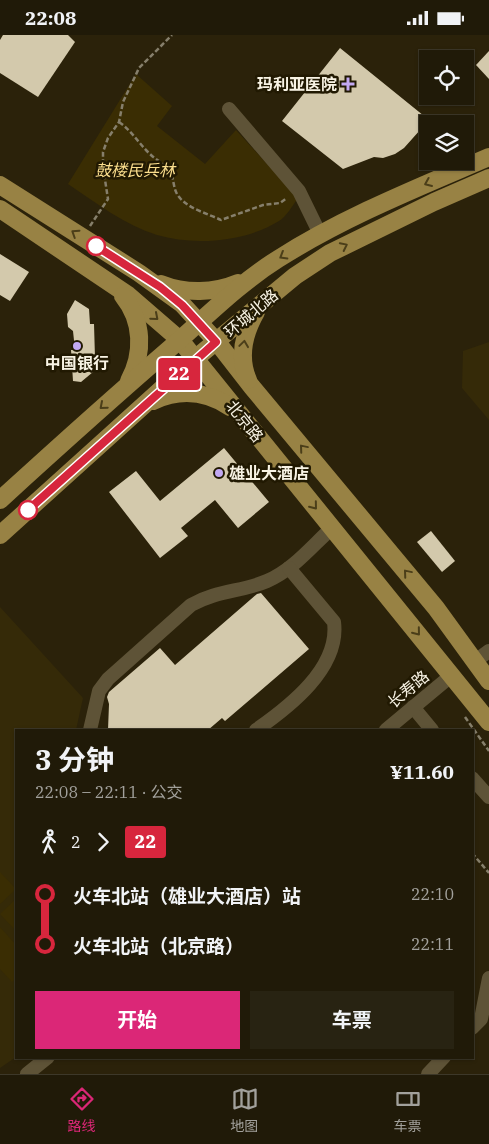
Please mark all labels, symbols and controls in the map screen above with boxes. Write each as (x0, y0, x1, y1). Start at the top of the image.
text: 22:08 (25, 6, 76, 30)
map controls (419, 50, 474, 170)
button: locate (419, 50, 474, 105)
place label: 玛利亚医院 (257, 74, 337, 94)
marker: 玛利亚医院 (341, 77, 355, 91)
button: layers (419, 115, 474, 170)
park label: 鼓楼民兵林 (95, 160, 177, 180)
one-way arrow (424, 176, 433, 187)
one-way arrow (71, 230, 80, 239)
unlabelled marker (86, 236, 106, 256)
one-way arrow (339, 242, 348, 252)
one-way arrow (280, 249, 289, 259)
street label: 环城北路 (220, 285, 282, 341)
one-way arrow (149, 311, 158, 320)
marker: 中国银行 (71, 340, 83, 352)
one-way arrow (238, 340, 249, 348)
place label: 中国银行 (45, 353, 109, 373)
line badge: 22 (156, 358, 202, 390)
text: 22 (168, 362, 190, 385)
street label: 北京路 (222, 396, 268, 446)
one-way arrow (100, 400, 109, 409)
one-way arrow (299, 444, 308, 453)
place label: 雄业大酒店 (229, 463, 309, 483)
marker: 雄业大酒店 (213, 467, 225, 479)
unlabelled marker (18, 500, 38, 520)
one-way arrow (309, 500, 317, 509)
one-way arrow (403, 569, 412, 578)
one-way arrow (411, 626, 419, 635)
street label: 长寿路 (383, 666, 433, 712)
text: 3 分钟 (35, 741, 114, 778)
text: ¥11.60 (390, 760, 454, 784)
text: 22:08 – 22:11 · 公交 (35, 782, 182, 802)
icon: walk (35, 828, 63, 856)
icon: forward (89, 828, 117, 856)
text: 22 (135, 830, 156, 853)
text: 2 (71, 832, 81, 852)
text: 火车北站（雄业大酒店）站 (73, 884, 301, 908)
text: 22:10 (411, 884, 454, 904)
text: 火车北站（北京路） (73, 934, 244, 958)
text: 22:11 (411, 934, 454, 954)
button: 开始 (35, 991, 240, 1049)
button: 车票 (250, 991, 454, 1049)
tab: 路线 (68, 1085, 96, 1135)
tab: 地图 (231, 1085, 259, 1135)
tab: 车票 (394, 1085, 422, 1135)

